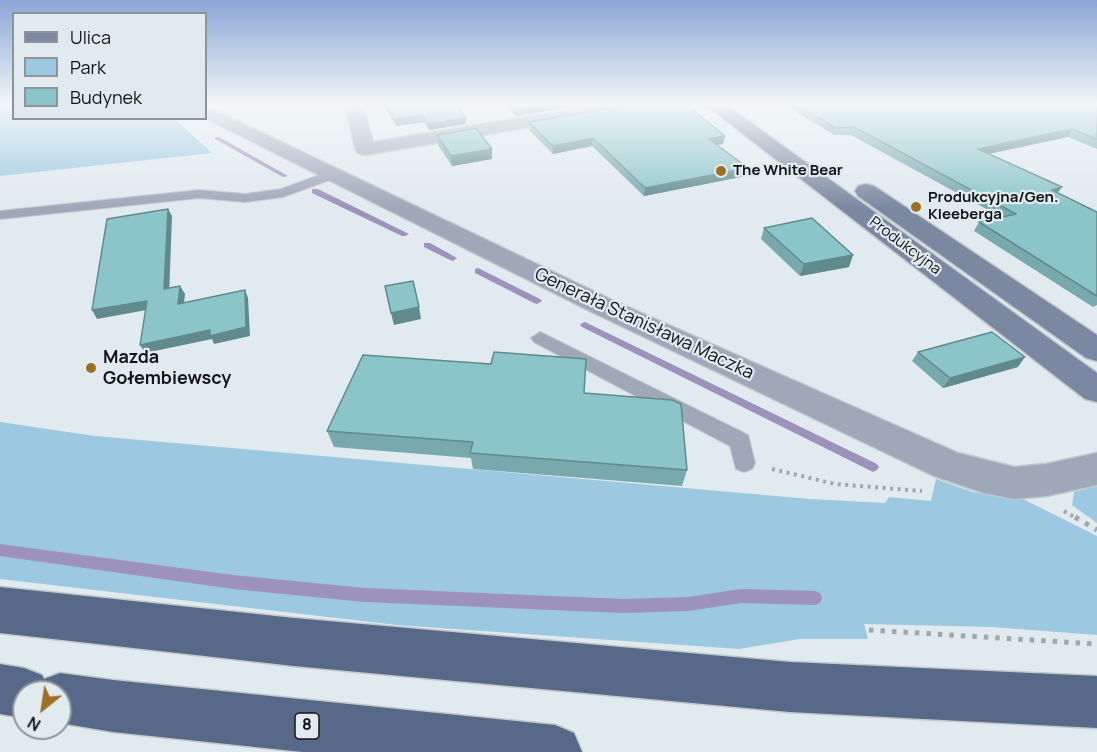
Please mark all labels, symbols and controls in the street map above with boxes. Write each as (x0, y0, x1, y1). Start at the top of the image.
legend (12, 12, 207, 120)
text: Ulica (70, 25, 111, 49)
text: Park (70, 55, 106, 79)
text: Budynek (70, 85, 142, 109)
place label: The White Bear (733, 162, 843, 180)
marker: The White Bear (714, 164, 728, 178)
place label: Produkcyjna/Gen. Kleeberga (928, 189, 1059, 224)
marker: Produkcyjna/Gen. Kleeberga (909, 200, 923, 214)
street label: Produkcyjna (866, 213, 944, 279)
street label: Generała Stanisława Maczka (531, 264, 757, 384)
place label: Mazda Gołembiewscy (103, 347, 231, 389)
marker: Mazda Gołembiewscy (84, 361, 98, 375)
north arrow (12, 680, 72, 740)
text: N (24, 711, 44, 736)
road number: 8 (295, 713, 319, 739)

